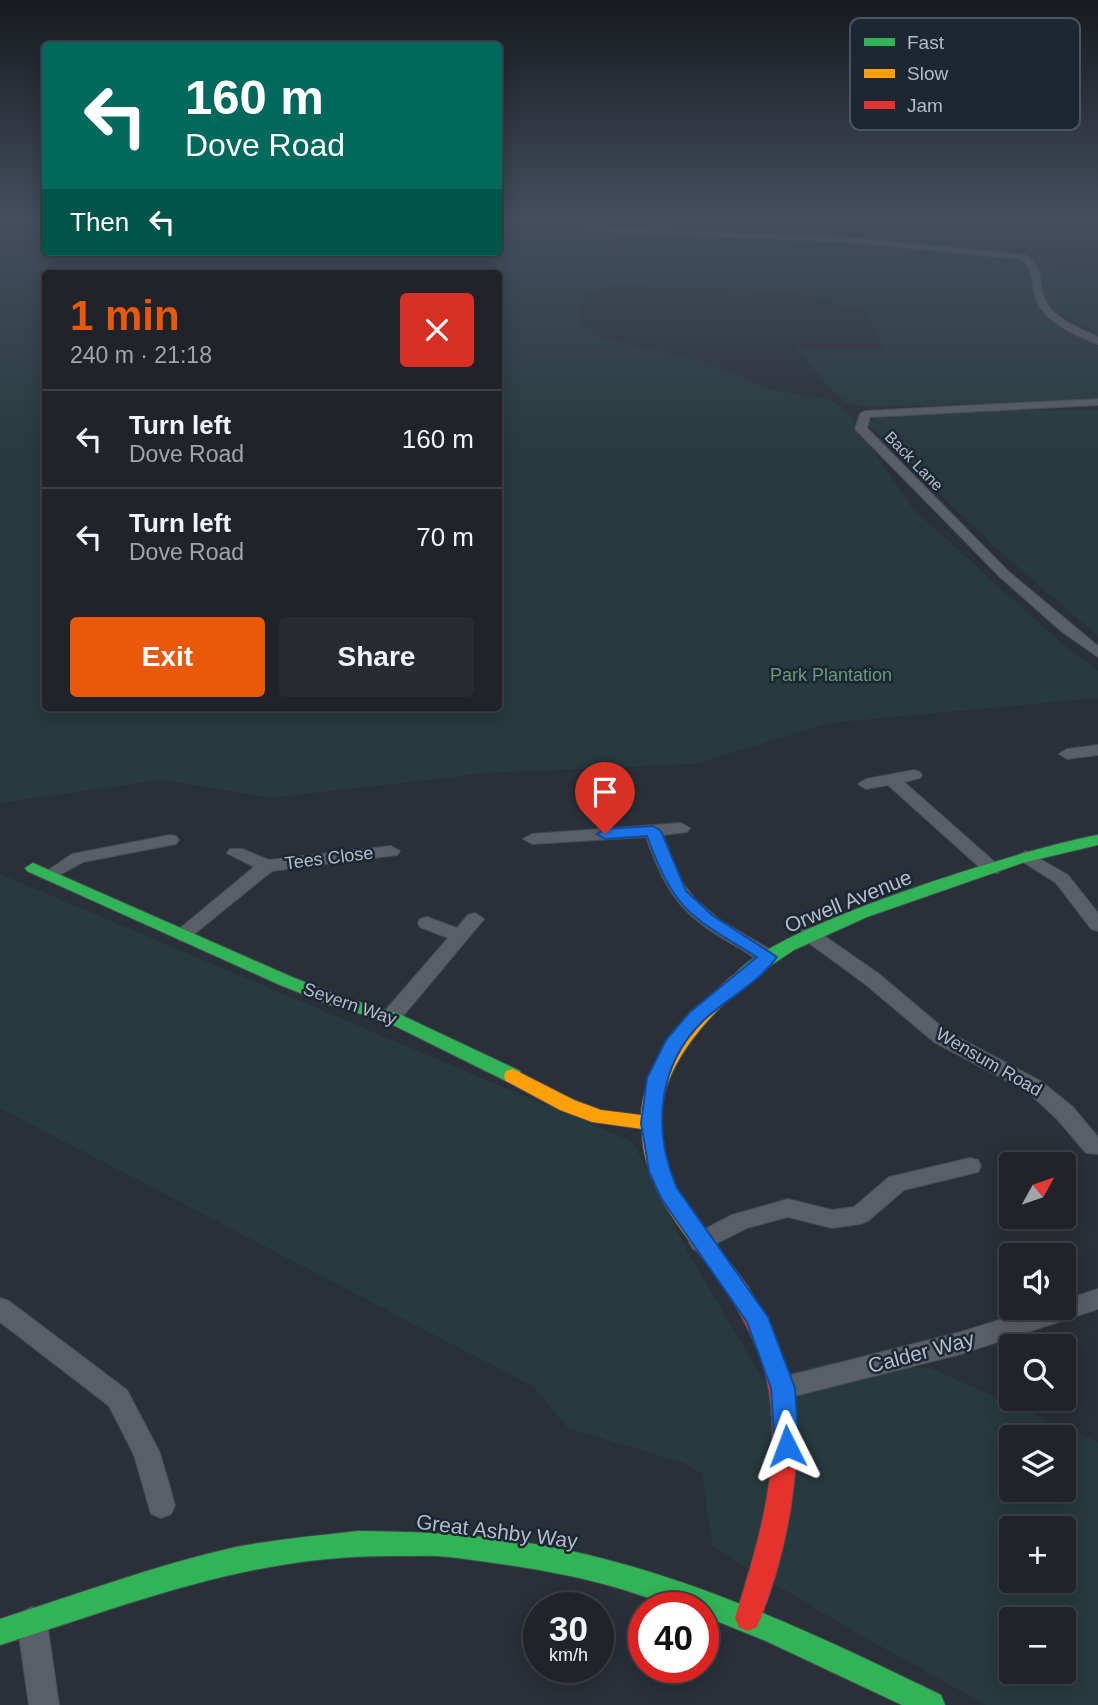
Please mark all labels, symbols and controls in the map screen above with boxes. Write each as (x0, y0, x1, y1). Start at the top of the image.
legend (850, 18, 1080, 130)
text: Fast (907, 32, 945, 53)
text: Slow (907, 63, 948, 84)
icon: left (70, 70, 161, 161)
text: 160 m (185, 70, 324, 124)
text: Jam (907, 95, 943, 116)
text: Dove Road (185, 127, 345, 163)
icon: left (143, 203, 181, 241)
text: Then (70, 207, 129, 237)
text: 1 min (70, 292, 180, 339)
button: close (400, 293, 474, 367)
text: 240 m · 21:18 (70, 342, 212, 368)
text: Turn left (129, 410, 231, 440)
icon: left (70, 420, 108, 458)
text: 160 m (402, 424, 474, 454)
street label: Back Lane (882, 428, 946, 494)
text: Dove Road (129, 441, 244, 467)
text: Turn left (129, 508, 231, 538)
icon: left (70, 518, 108, 556)
text: 70 m (416, 522, 474, 552)
text: Dove Road (129, 539, 244, 565)
button: Exit (70, 617, 265, 697)
button: Share (279, 617, 474, 697)
park label: Park Plantation (770, 665, 892, 685)
pin (575, 762, 635, 834)
icon: arrive (586, 773, 624, 811)
street label: Tees Close (284, 843, 374, 873)
street label: Orwell Avenue (781, 865, 915, 937)
street label: Severn Way (301, 979, 399, 1029)
street label: Wensum Road (933, 1024, 1045, 1100)
north arrow (999, 1152, 1076, 1228)
map controls (999, 1152, 1076, 1684)
button: sound (999, 1243, 1076, 1320)
street label: Calder Way (865, 1327, 977, 1377)
button: search (999, 1334, 1076, 1411)
position arrow (750, 1409, 824, 1483)
button: layers (999, 1425, 1076, 1502)
street label: Great Ashby Way (415, 1510, 580, 1552)
button: + (999, 1516, 1076, 1593)
speed limit sign: 40 (628, 1592, 719, 1683)
button: − (999, 1607, 1076, 1684)
text: 30 (549, 1609, 588, 1648)
text: km/h (549, 1645, 588, 1665)

